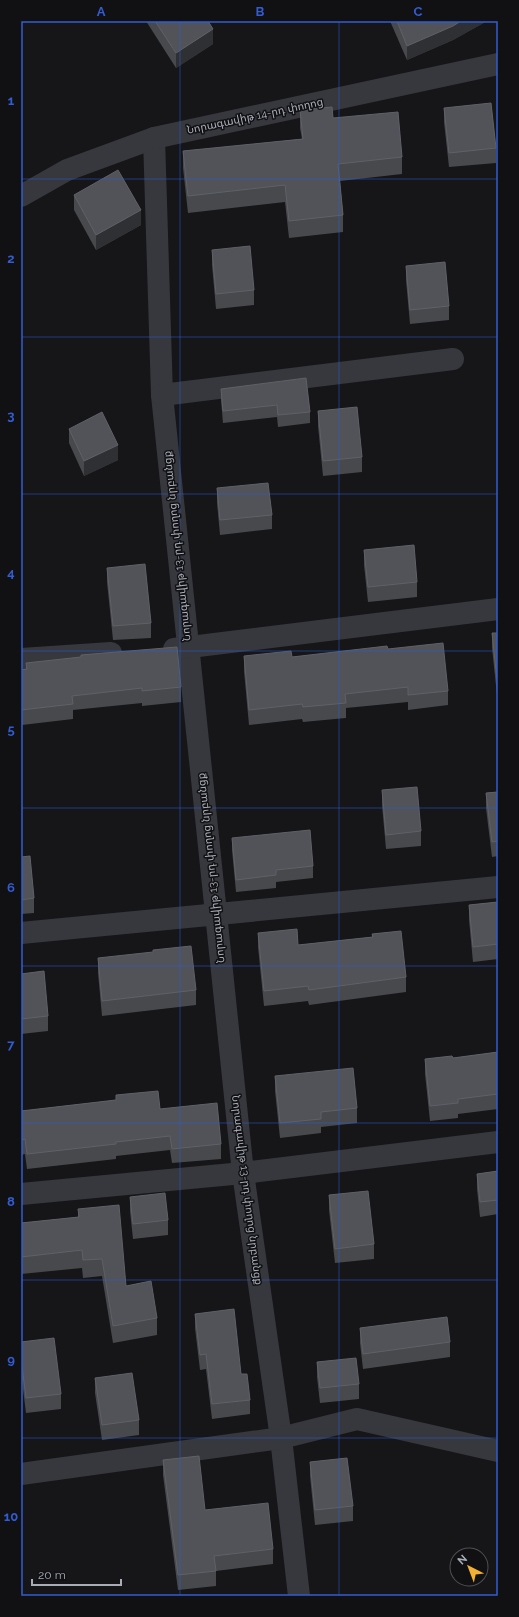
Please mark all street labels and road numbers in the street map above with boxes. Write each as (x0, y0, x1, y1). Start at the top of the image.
street label: Նորագավիթ 14-րդ փողոց (186, 95, 324, 137)
street label: Նորագավիթ 13-րդ փողոց նրբանցք (161, 450, 193, 642)
street label: Նորագավիթ 13-րդ փողոց նրբանցք (195, 772, 227, 964)
street label: Նորագավիթ 13-րդ փողոց նրբանցք (229, 1094, 265, 1286)

